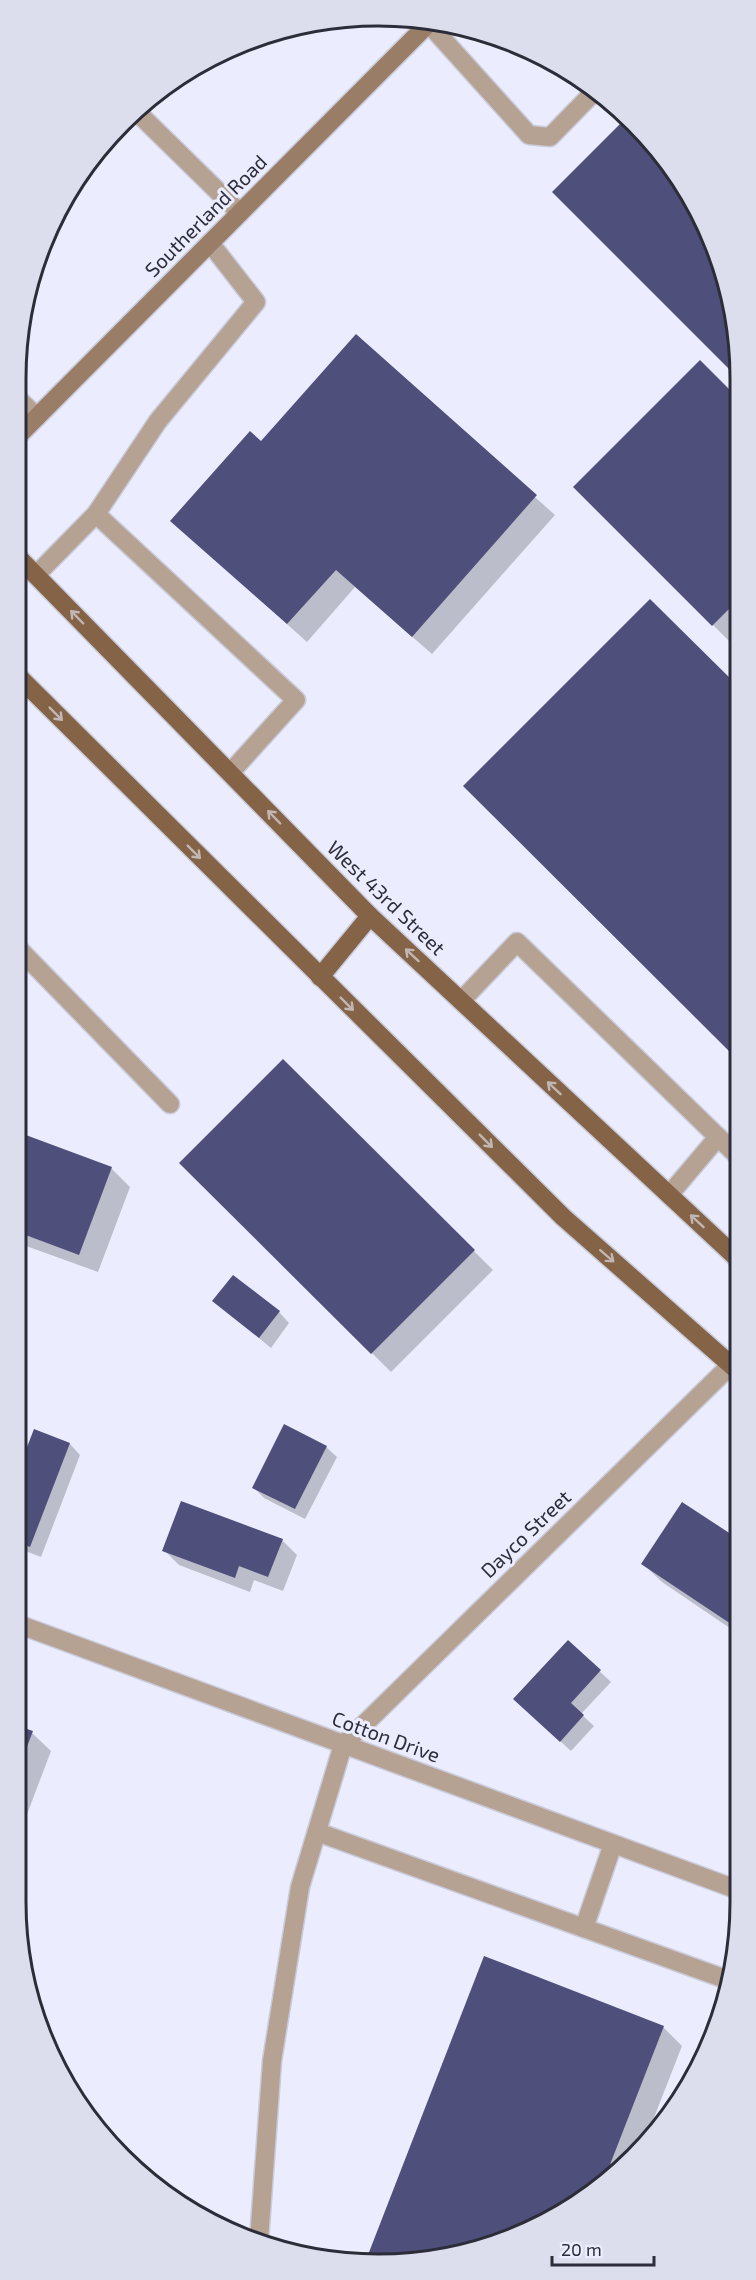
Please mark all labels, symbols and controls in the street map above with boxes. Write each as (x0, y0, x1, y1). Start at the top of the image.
street label: Southerland Road (139, 149, 271, 281)
one-way arrow (69, 609, 84, 624)
one-way arrow (49, 707, 64, 722)
one-way arrow (266, 810, 281, 825)
street label: West 43rd Street (323, 835, 451, 960)
one-way arrow (187, 845, 202, 859)
one-way arrow (404, 948, 419, 962)
one-way arrow (340, 997, 355, 1012)
one-way arrow (547, 1081, 562, 1095)
one-way arrow (479, 1134, 494, 1149)
one-way arrow (690, 1214, 705, 1228)
one-way arrow (599, 1249, 614, 1263)
street label: Dayco Street (475, 1484, 576, 1582)
street label: Cotton Drive (329, 1705, 443, 1767)
scale bar (552, 2229, 654, 2267)
text: 20 m (561, 2238, 602, 2260)

